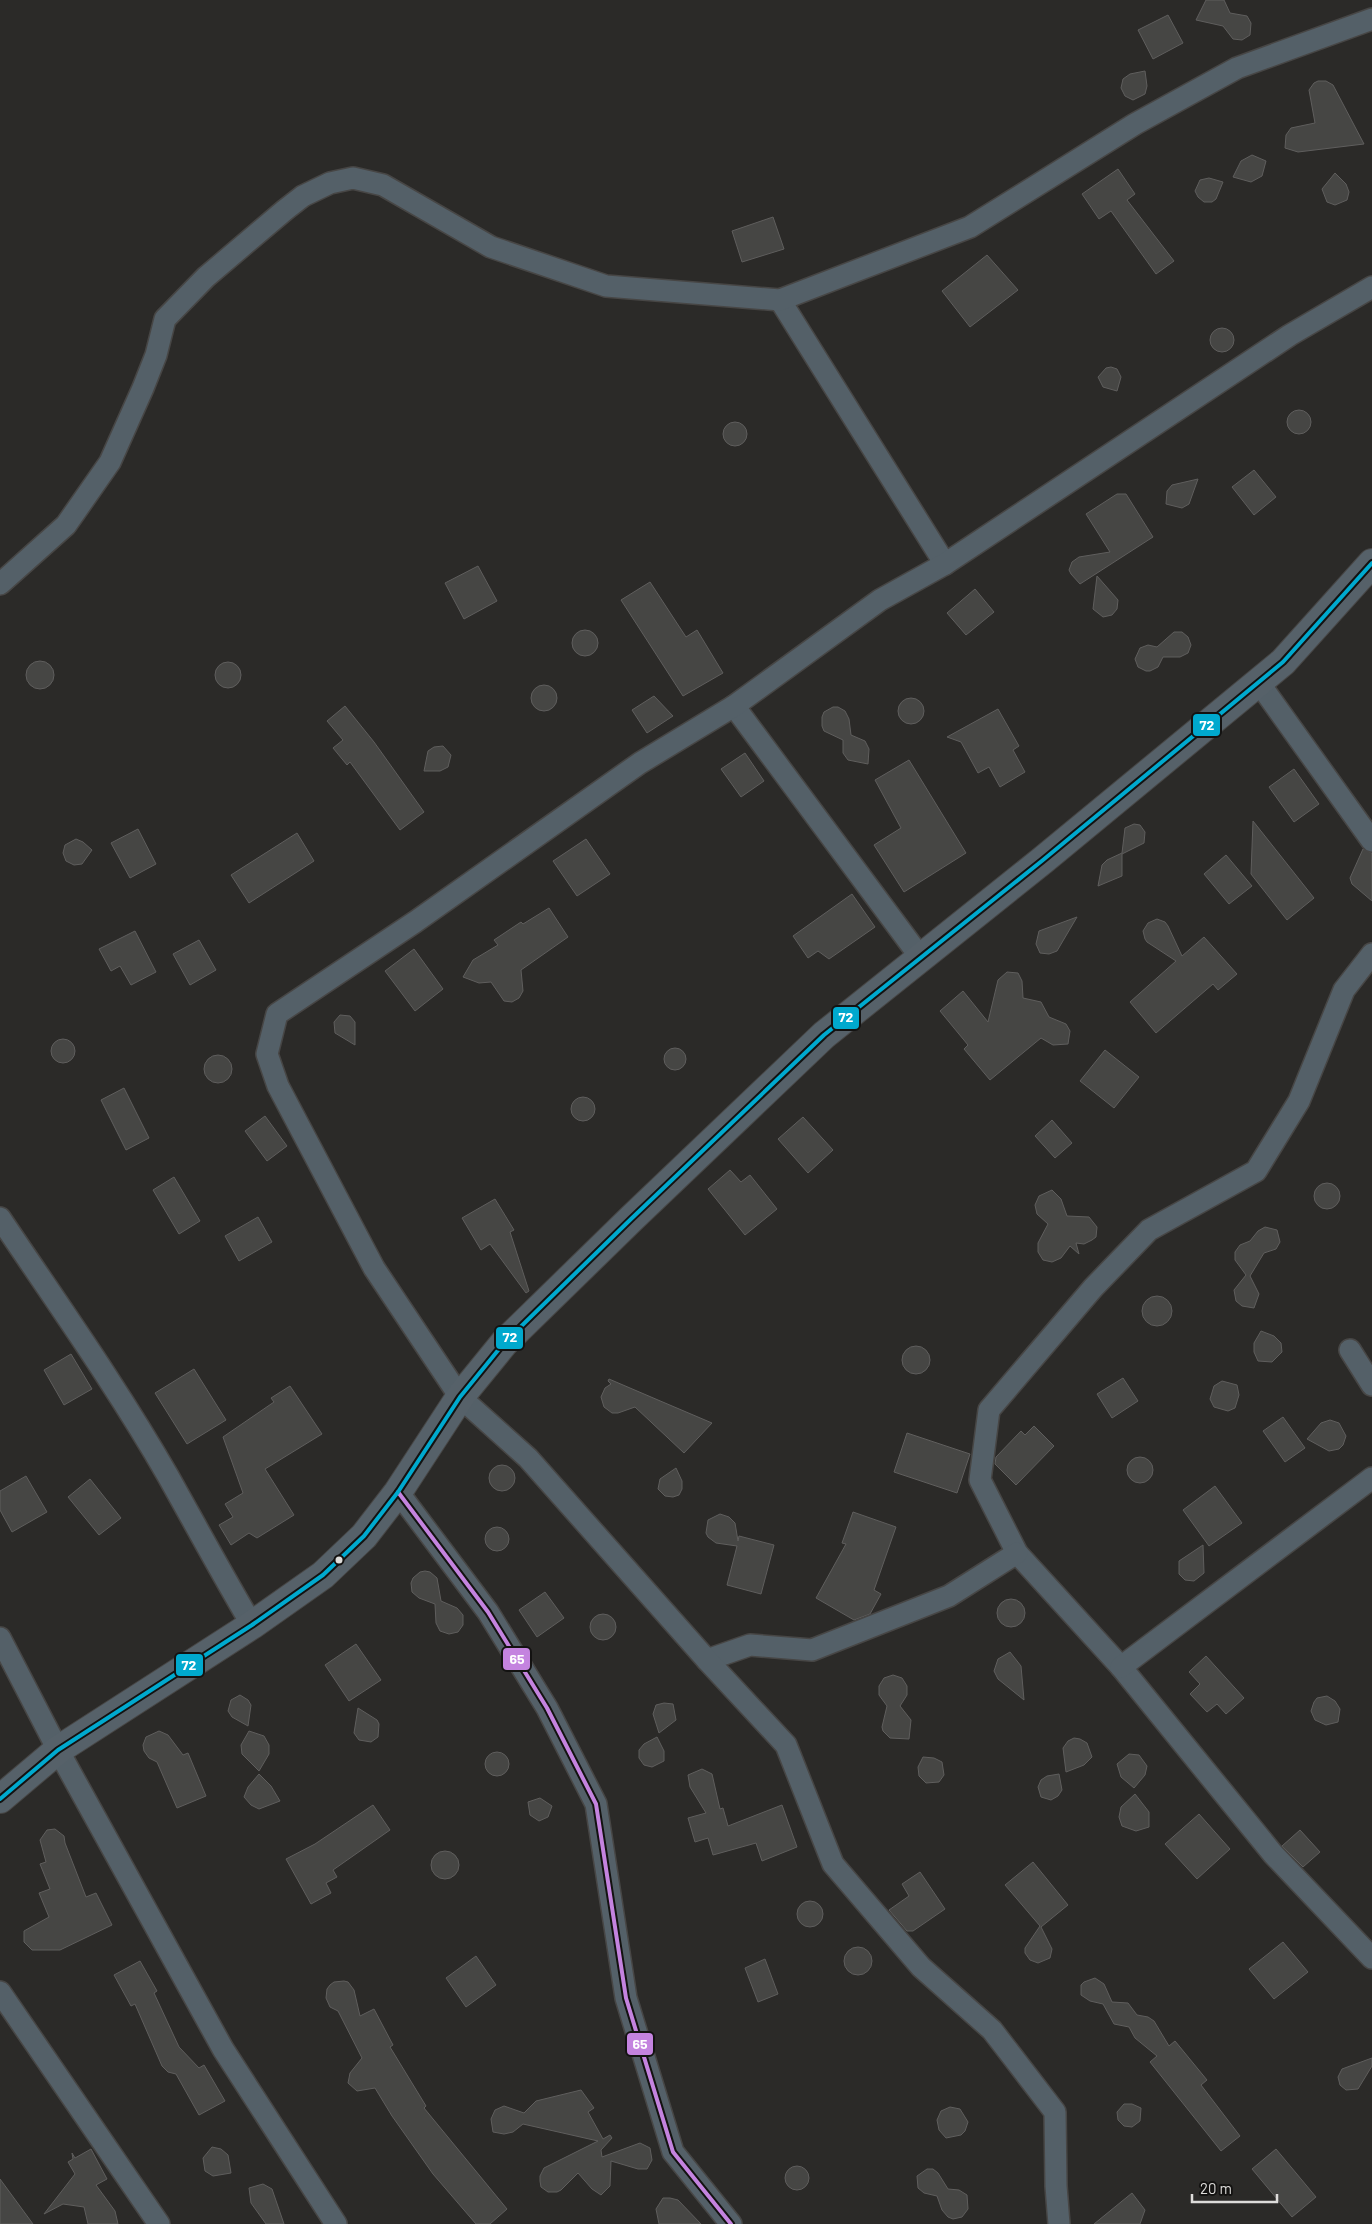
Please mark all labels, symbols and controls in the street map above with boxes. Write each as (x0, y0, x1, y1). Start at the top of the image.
line badge: 72 (1192, 713, 1221, 737)
text: 72 (1200, 716, 1215, 733)
line badge: 72 (832, 1006, 860, 1030)
text: 72 (839, 1008, 854, 1025)
line badge: 72 (495, 1326, 524, 1350)
text: 72 (503, 1328, 518, 1345)
unlabelled marker (334, 1555, 344, 1565)
line badge: 65 (502, 1647, 531, 1671)
text: 65 (509, 1650, 525, 1667)
line badge: 72 (175, 1653, 204, 1677)
text: 72 (182, 1656, 197, 1673)
line badge: 65 (626, 2032, 654, 2056)
text: 65 (632, 2035, 648, 2052)
scale bar (1192, 2172, 1277, 2204)
text: 20 m (1200, 2179, 1232, 2197)

